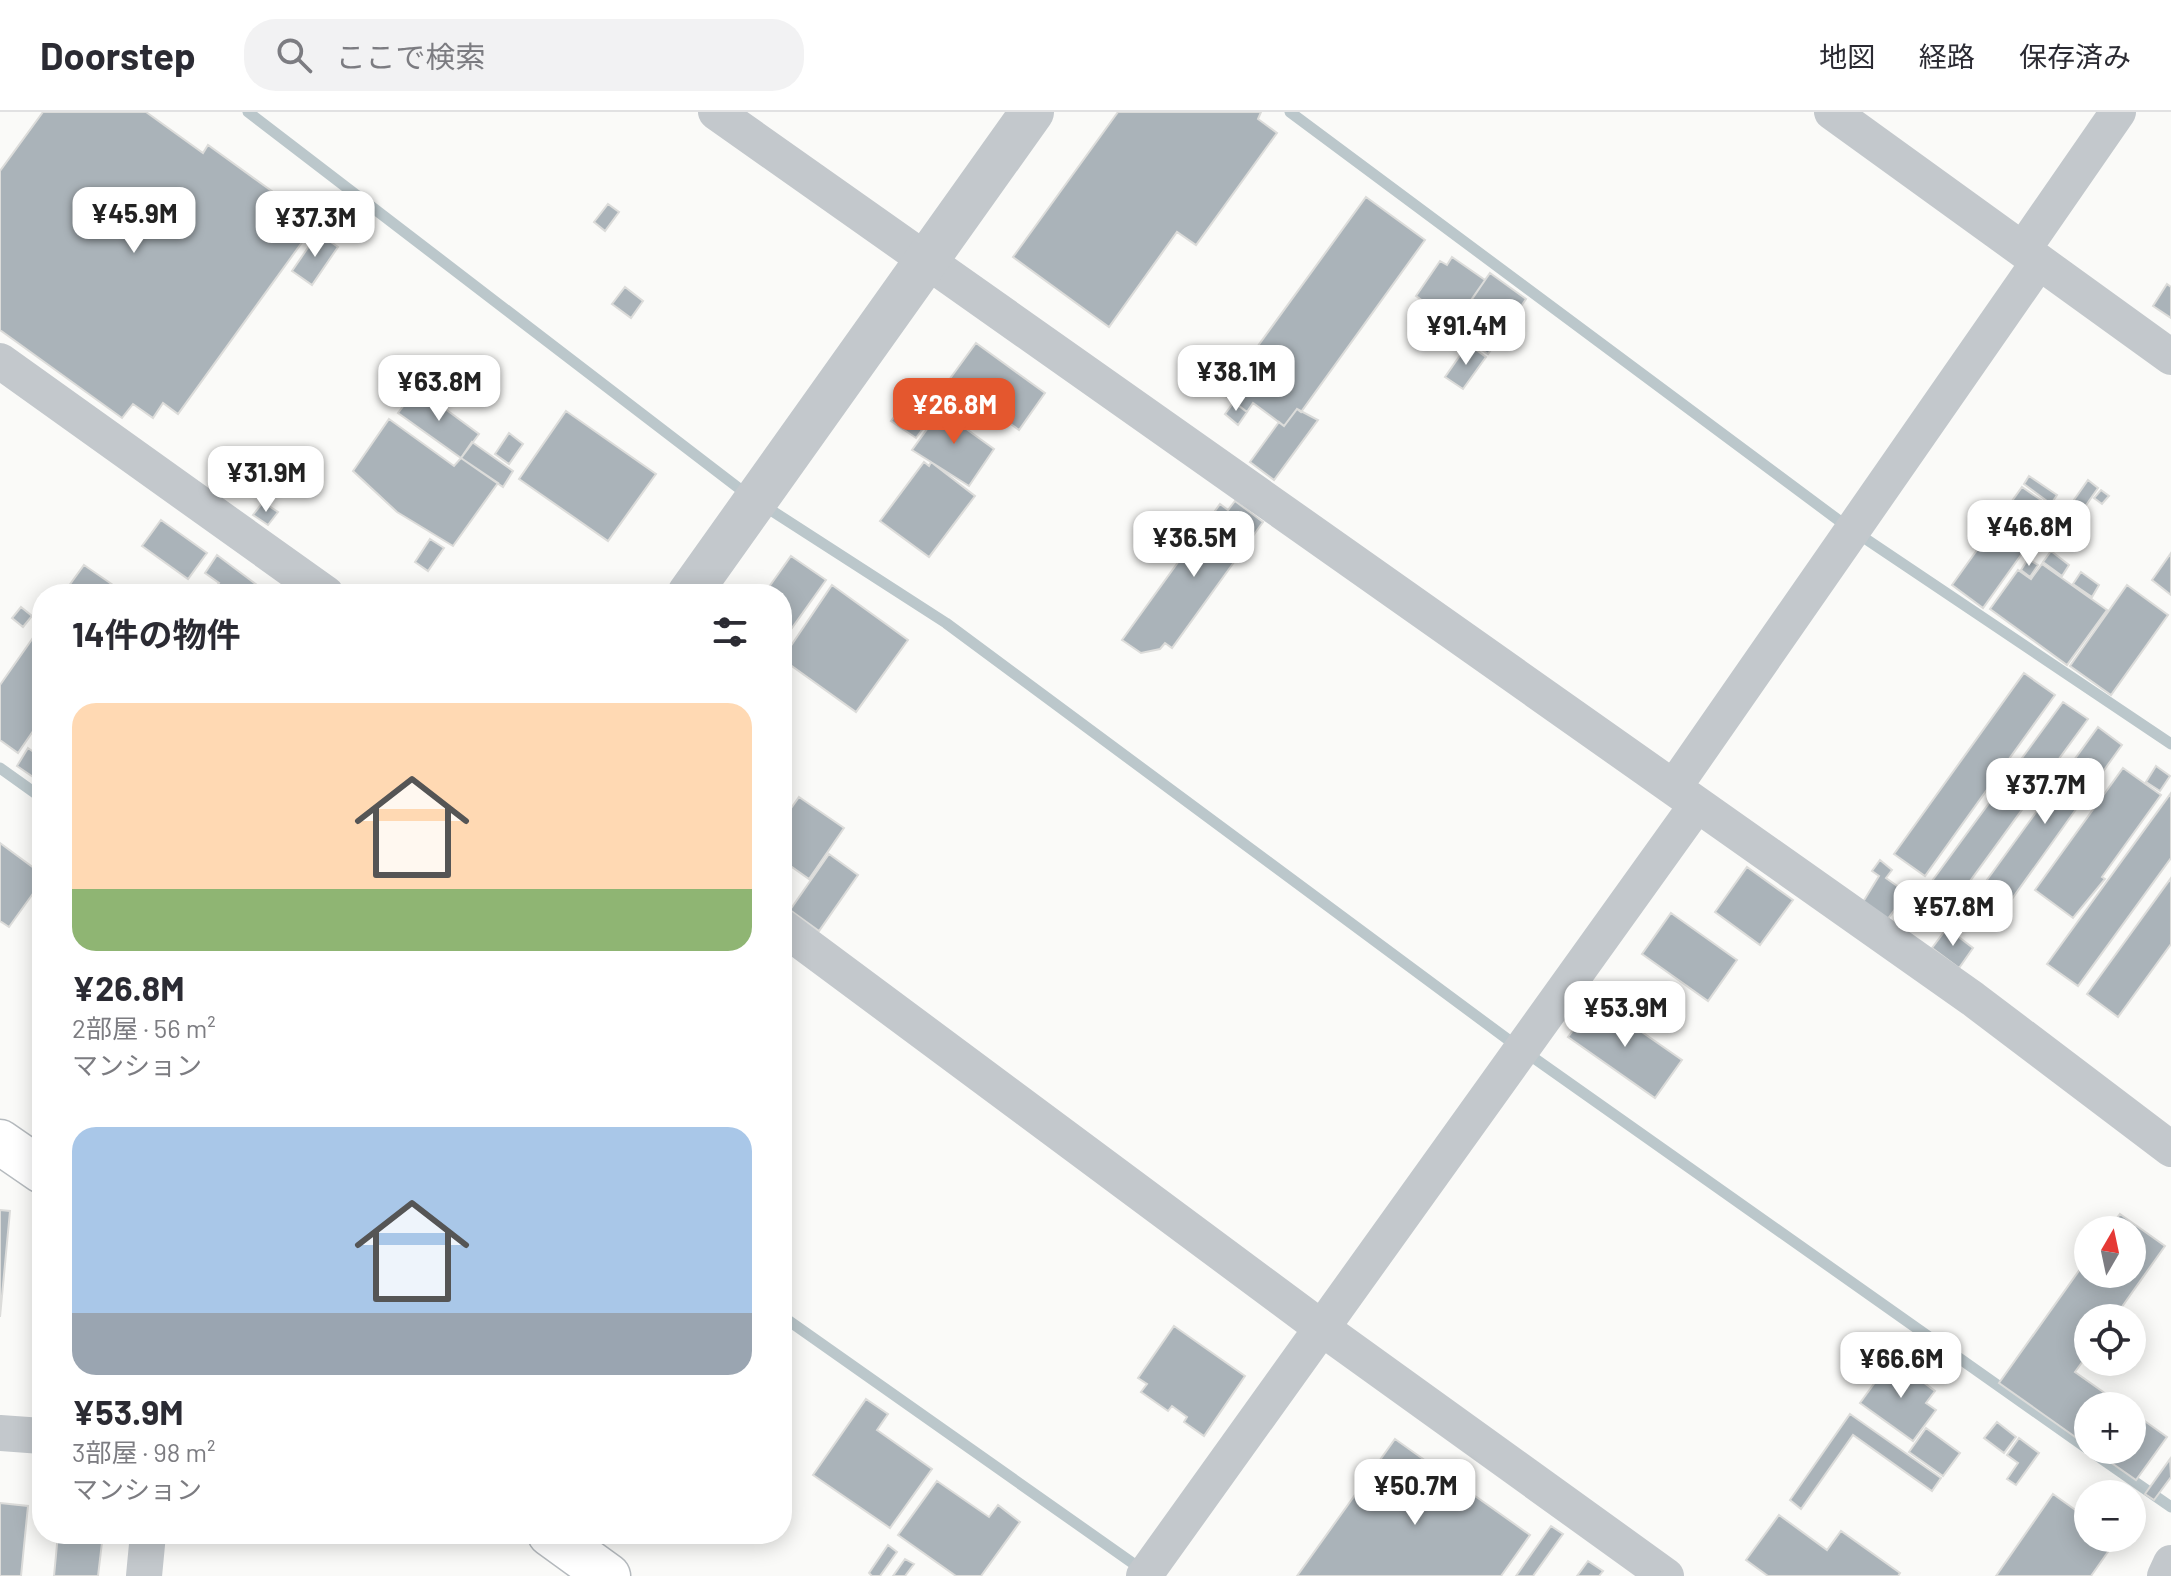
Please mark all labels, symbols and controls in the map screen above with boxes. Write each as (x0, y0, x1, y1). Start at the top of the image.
search box (244, 19, 804, 91)
text: Doorstep (40, 32, 196, 78)
icon: search (272, 33, 316, 77)
text: ここで検索 (336, 38, 486, 74)
text: 地図 (1819, 39, 1875, 73)
text: 経路 (1919, 39, 1975, 73)
text: 保存済み (2019, 39, 2131, 73)
pin: ¥45.9M (69, 187, 199, 255)
pin: ¥37.3M (250, 191, 380, 259)
text: ¥45.9M (91, 197, 178, 228)
text: ¥37.3M (274, 201, 356, 232)
pin: ¥91.4M (1401, 299, 1531, 367)
text: ¥91.4M (1425, 309, 1507, 340)
pin: ¥38.1M (1171, 345, 1301, 413)
pin: ¥63.8M (374, 355, 504, 423)
text: ¥38.1M (1196, 355, 1276, 386)
text: ¥63.8M (396, 365, 482, 396)
pin: ¥26.8M (889, 378, 1019, 446)
text: ¥26.8M (911, 388, 997, 419)
pin: ¥31.9M (201, 446, 331, 514)
text: ¥31.9M (226, 456, 306, 487)
pin: ¥46.8M (1964, 500, 2094, 568)
text: ¥46.8M (1985, 510, 2073, 541)
pin: ¥36.5M (1129, 511, 1259, 579)
text: ¥36.5M (1151, 521, 1237, 552)
icon: filters (708, 610, 752, 654)
text: 14件の物件 (72, 613, 241, 654)
icon: home (340, 755, 484, 899)
pin: ¥37.7M (1980, 758, 2110, 826)
text: ¥37.7M (2004, 768, 2086, 799)
pin: ¥57.8M (1888, 880, 2018, 948)
text: ¥57.8M (1912, 890, 1994, 921)
text: ¥26.8M (72, 967, 185, 1008)
pin: ¥53.9M (1560, 981, 1690, 1049)
text: ¥53.9M (1582, 991, 1668, 1022)
text: 2部屋 · 56 m² (72, 1012, 216, 1043)
text: マンション (72, 1049, 202, 1080)
icon: home (340, 1179, 484, 1323)
north arrow (2074, 1216, 2146, 1288)
map controls (2074, 1216, 2146, 1552)
button: locate (2074, 1304, 2146, 1376)
pin: ¥66.6M (1836, 1332, 1966, 1400)
text: ¥66.6M (1858, 1342, 1944, 1373)
text: ¥53.9M (72, 1391, 184, 1432)
button: + (2074, 1392, 2146, 1464)
text: 3部屋 · 98 m² (72, 1436, 216, 1467)
pin: ¥50.7M (1350, 1459, 1480, 1527)
text: ¥50.7M (1372, 1469, 1458, 1500)
text: マンション (72, 1473, 202, 1504)
button: − (2074, 1480, 2146, 1552)

